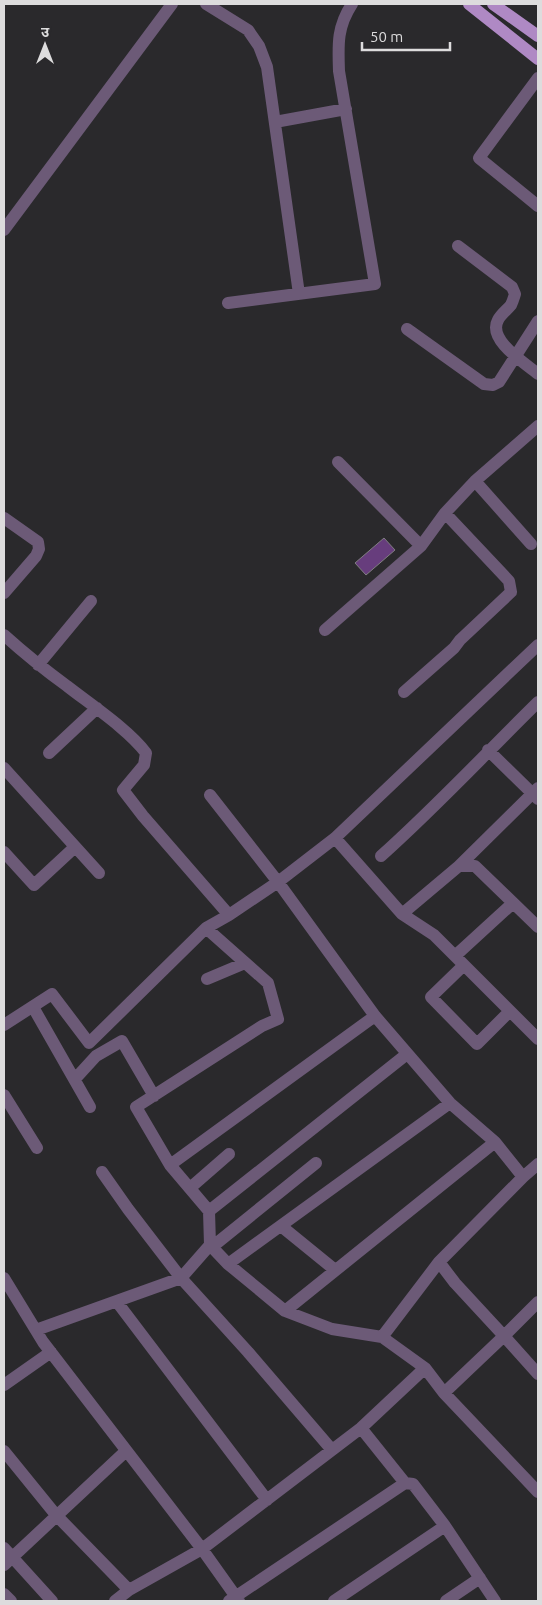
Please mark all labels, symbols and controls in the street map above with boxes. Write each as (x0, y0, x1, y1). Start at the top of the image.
north arrow (20, 20, 70, 70)
scale bar (362, 20, 450, 52)
text: उ (41, 24, 50, 40)
text: 50 m (370, 28, 403, 45)

